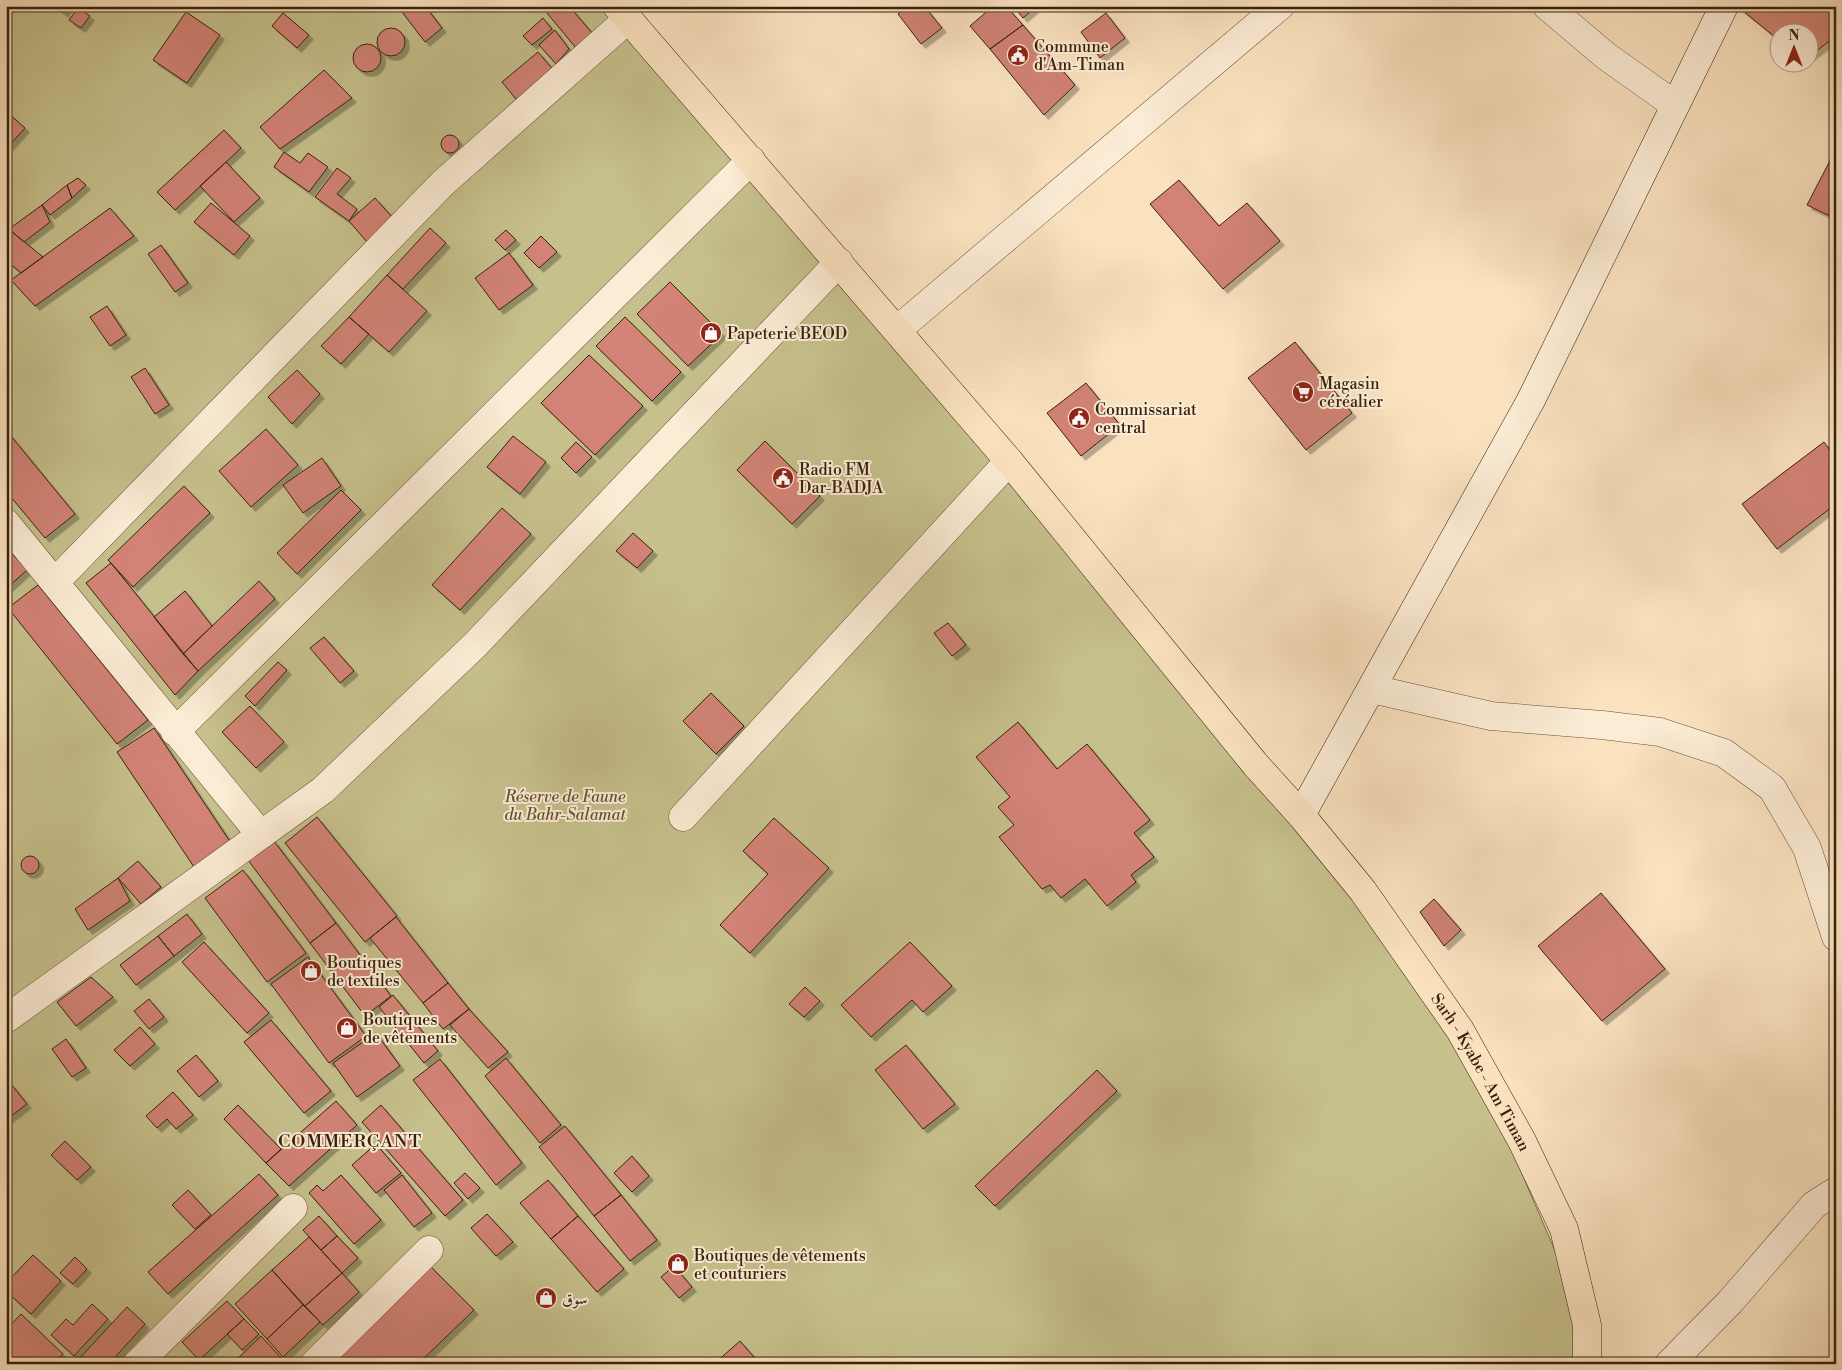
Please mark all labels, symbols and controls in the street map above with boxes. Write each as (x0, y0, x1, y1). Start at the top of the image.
north arrow (1770, 22, 1820, 72)
text: N (1788, 27, 1800, 45)
place label: Commune d'Am-Timan (1034, 37, 1125, 75)
public building icon: Commune d'Am-Timan (1006, 43, 1030, 67)
shop icon: Papeterie BEOD (699, 321, 723, 345)
place label: Papeterie BEOD (727, 324, 847, 344)
place label: Magasin céréalier (1319, 374, 1383, 412)
supermarket icon: Magasin céréalier (1291, 380, 1315, 404)
place label: Commissariat central (1095, 400, 1197, 438)
public building icon: Commissariat central (1067, 406, 1091, 430)
place label: Radio FM Dar-BADJA (799, 460, 884, 498)
public building icon: Radio FM Dar-BADJA (771, 466, 795, 490)
park label: Réserve de Faune du Bahr-Salamat (504, 787, 626, 825)
place label: Boutiques de textiles (326, 953, 401, 991)
shop icon: Boutiques de textiles (299, 959, 323, 983)
street label: Sarh - Kyabe - Am Timan (1426, 990, 1534, 1155)
place label: Boutiques de vêtements (362, 1010, 457, 1048)
shop icon: Boutiques de vêtements (335, 1016, 359, 1040)
district label: COMMERÇANT (278, 1130, 422, 1153)
place label: Boutiques de vêtements et couturiers (693, 1246, 866, 1284)
shop icon: Boutiques de vêtements et couturiers (666, 1252, 690, 1276)
shop icon: سوق (534, 1286, 558, 1310)
place label: سوق (562, 1289, 588, 1309)

